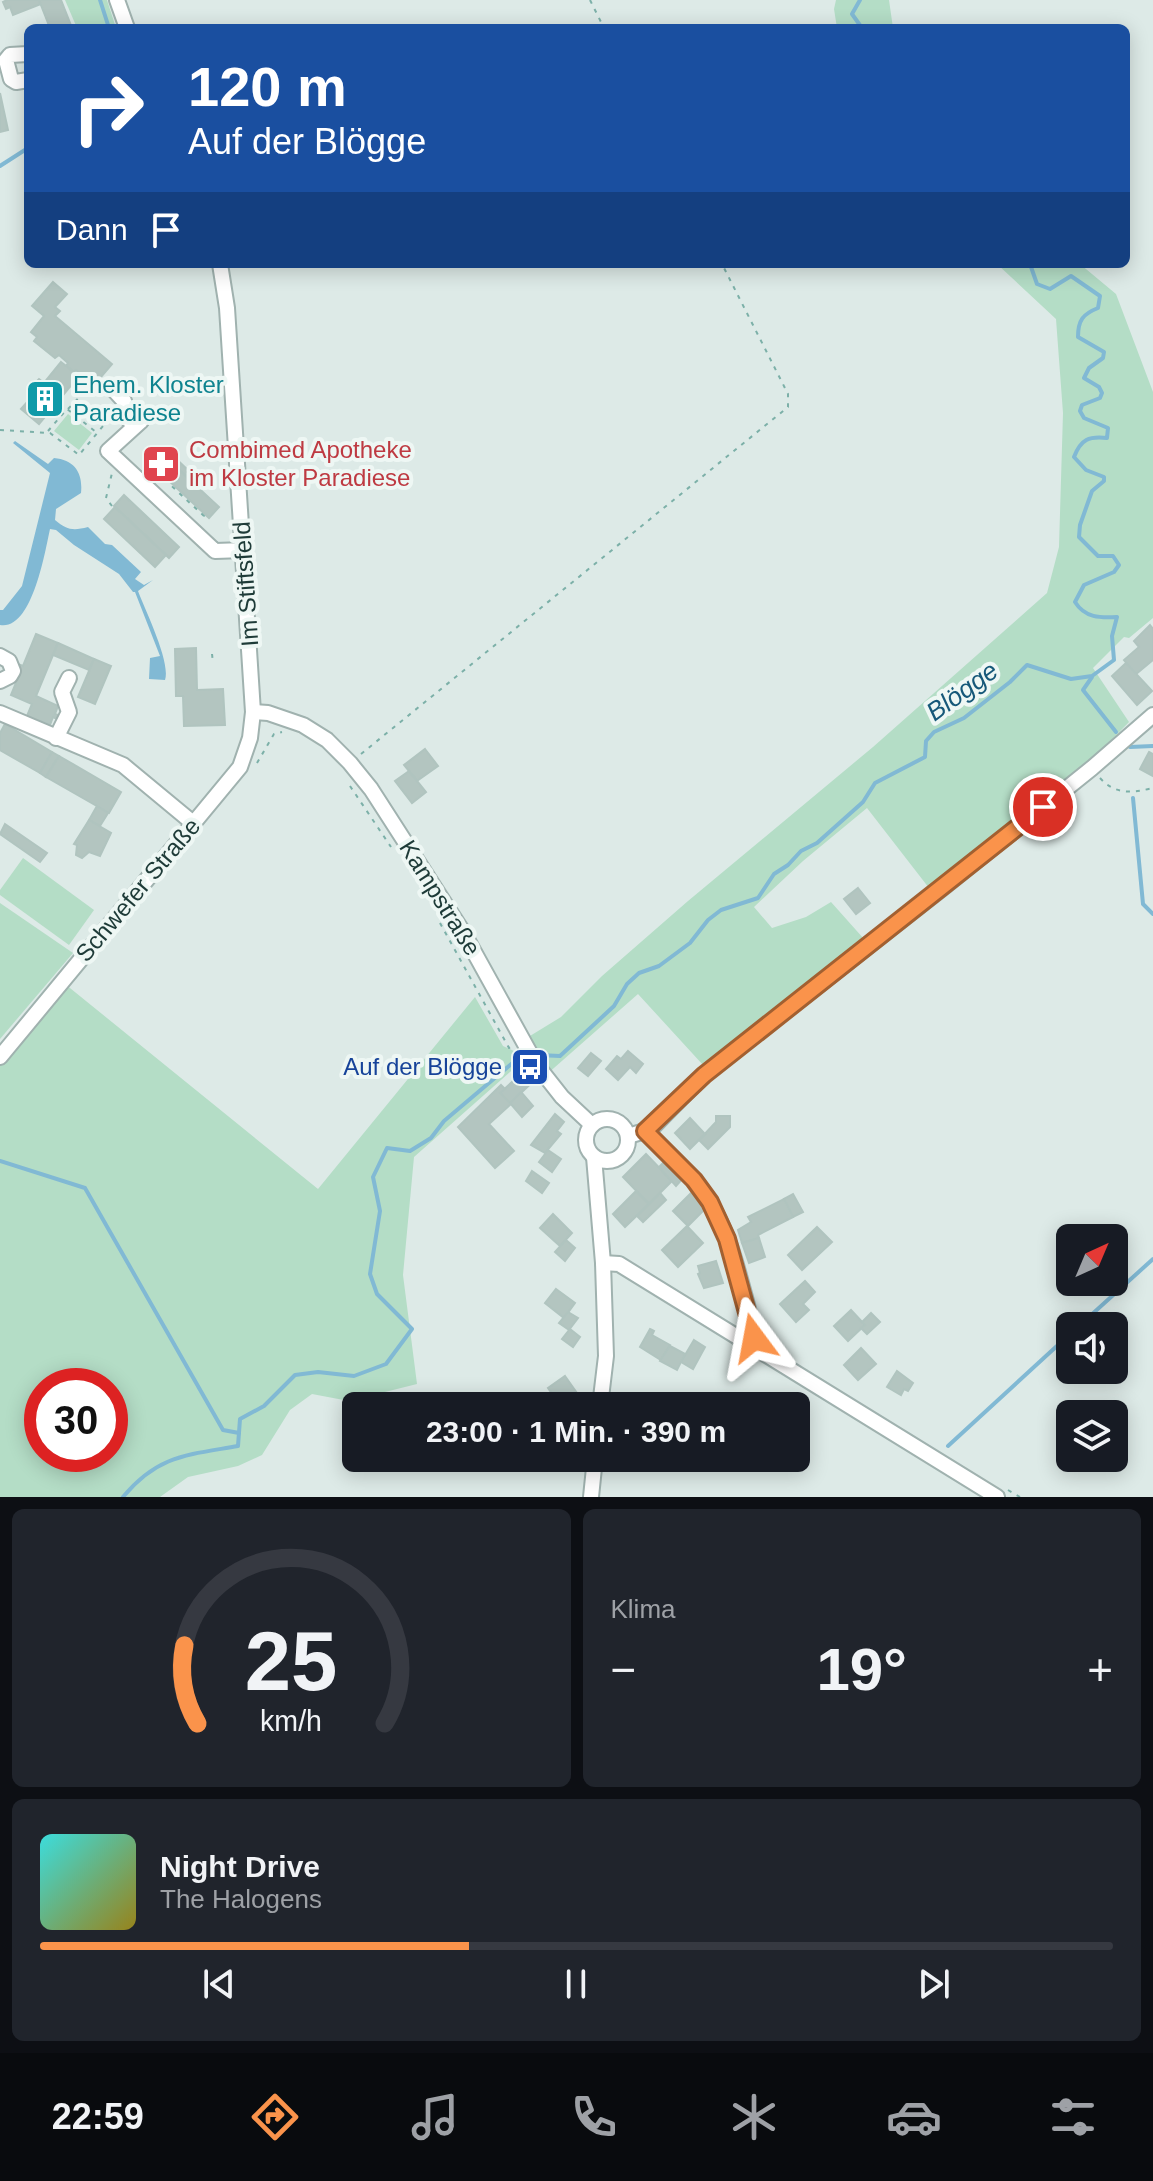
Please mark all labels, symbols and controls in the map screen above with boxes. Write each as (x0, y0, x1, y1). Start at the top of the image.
text: 120 m (188, 55, 347, 118)
icon: right (56, 56, 160, 160)
text: Auf der Blögge (188, 121, 426, 162)
icon: arrive (144, 208, 188, 252)
text: Dann (56, 213, 128, 246)
place label: Ehem. Kloster Paradiese (73, 371, 224, 426)
building icon: Ehem. Kloster Paradiese (24, 378, 66, 420)
place label: Combimed Apotheke im Kloster Paradiese (189, 436, 412, 491)
pharmacy icon: Combimed Apotheke im Kloster Paradiese (140, 443, 182, 485)
street label: Im Stiftsfeld (228, 521, 263, 648)
water label: Blögge (920, 655, 1004, 727)
pin (1009, 773, 1077, 841)
icon: arrive (1021, 785, 1065, 829)
street label: Schwefer Straße (70, 813, 205, 967)
street label: Kampstraße (394, 835, 487, 960)
bus stop icon: Auf der Blögge (509, 1046, 551, 1088)
place label: Auf der Blögge (343, 1053, 502, 1080)
north arrow (1056, 1224, 1128, 1296)
map controls (1056, 1224, 1128, 1472)
position arrow (712, 1296, 796, 1380)
button: sound (1056, 1312, 1128, 1384)
speed limit sign: 30 (24, 1368, 128, 1472)
button: layers (1056, 1400, 1128, 1472)
text: 23:00 · 1 Min. · 390 m (426, 1415, 726, 1448)
text: Klima (611, 1594, 676, 1624)
text: 25 (245, 1615, 338, 1708)
text: 19° (816, 1636, 907, 1703)
text: − (611, 1645, 636, 1694)
text: + (1087, 1645, 1113, 1694)
text: km/h (260, 1705, 322, 1737)
text: Night Drive (160, 1850, 320, 1883)
text: The Halogens (160, 1884, 322, 1914)
icon: previous (197, 1962, 241, 2006)
icon: pause (554, 1962, 598, 2006)
icon: next (912, 1962, 956, 2006)
icon: directions (247, 2089, 303, 2145)
icon: music (407, 2089, 463, 2145)
icon: phone (566, 2089, 622, 2145)
icon: climate (726, 2089, 782, 2145)
icon: car (886, 2089, 942, 2145)
icon: filters (1045, 2089, 1101, 2145)
text: 22:59 (52, 2096, 144, 2137)

